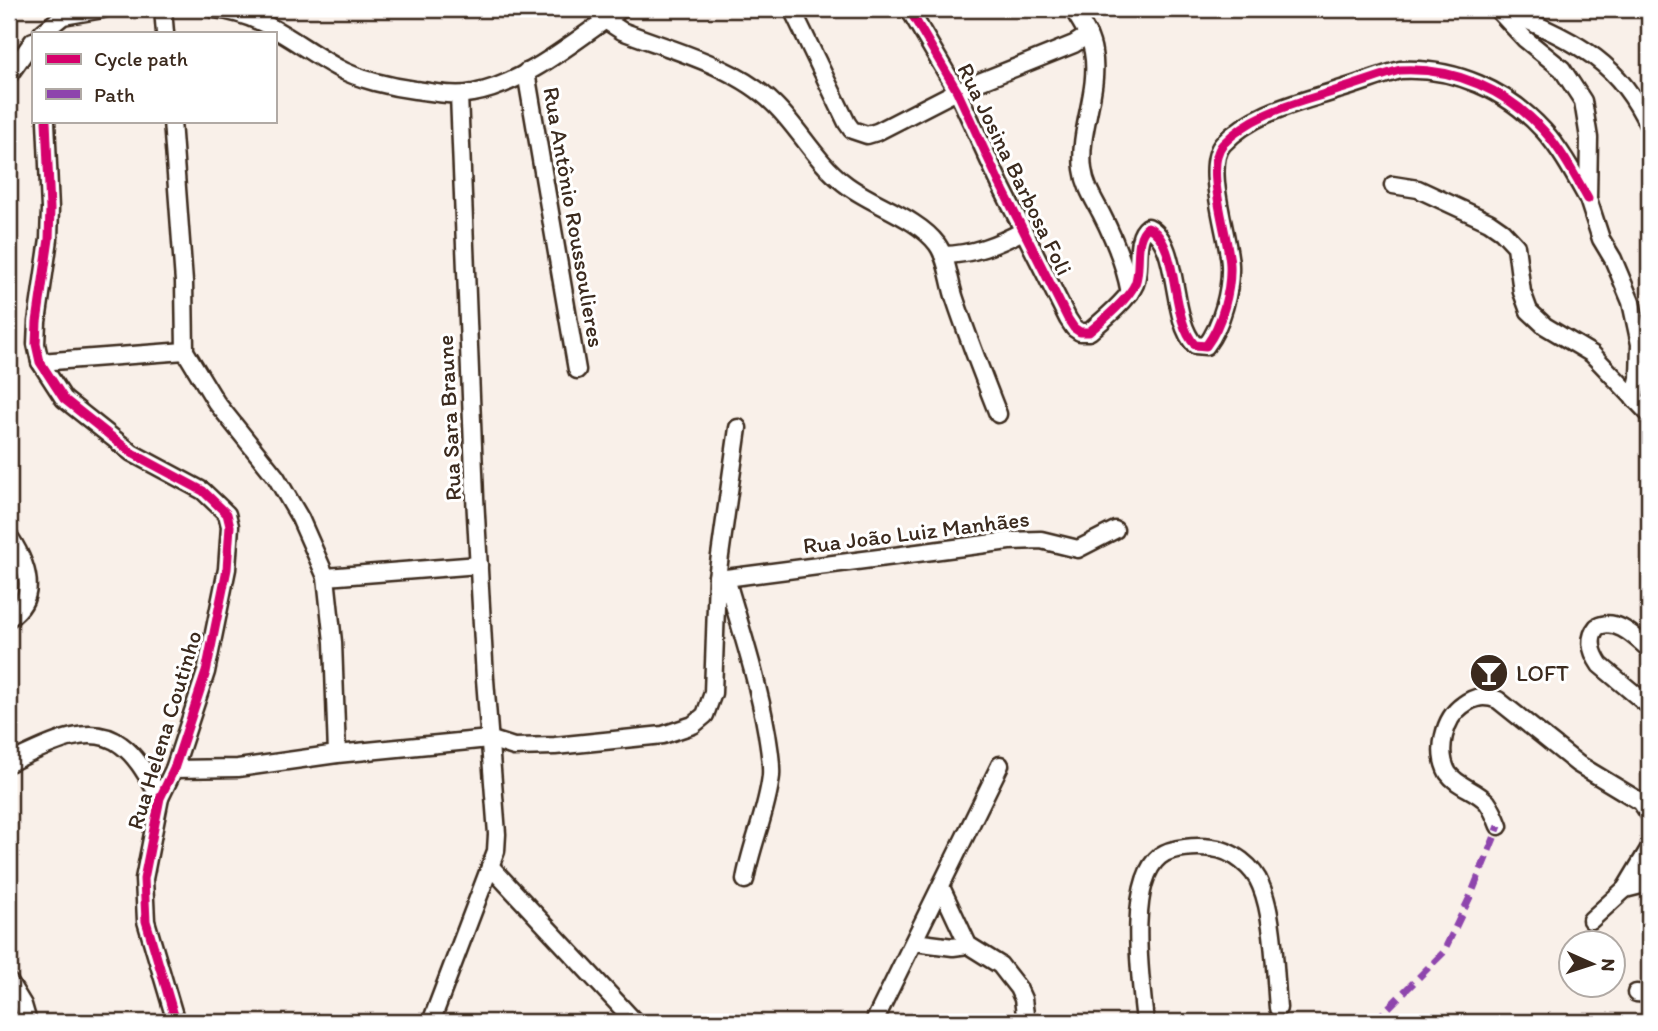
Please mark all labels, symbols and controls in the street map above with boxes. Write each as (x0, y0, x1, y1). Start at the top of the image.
legend (32, 32, 276, 122)
text: Cycle path (94, 46, 188, 71)
street label: Rua Josina Barbosa Foli (951, 58, 1079, 280)
text: Path (94, 82, 135, 107)
street label: Rua Antônio Roussoulieres (537, 85, 611, 349)
street label: Rua Sara Braune (431, 334, 467, 502)
street label: Rua João Luiz Manhães (801, 504, 1031, 560)
street label: Rua Helena Coutinho (120, 627, 208, 833)
bar icon: LOFT (1468, 652, 1510, 694)
place label: LOFT (1516, 659, 1569, 687)
north arrow (1556, 930, 1626, 1000)
text: N (1597, 958, 1620, 972)

